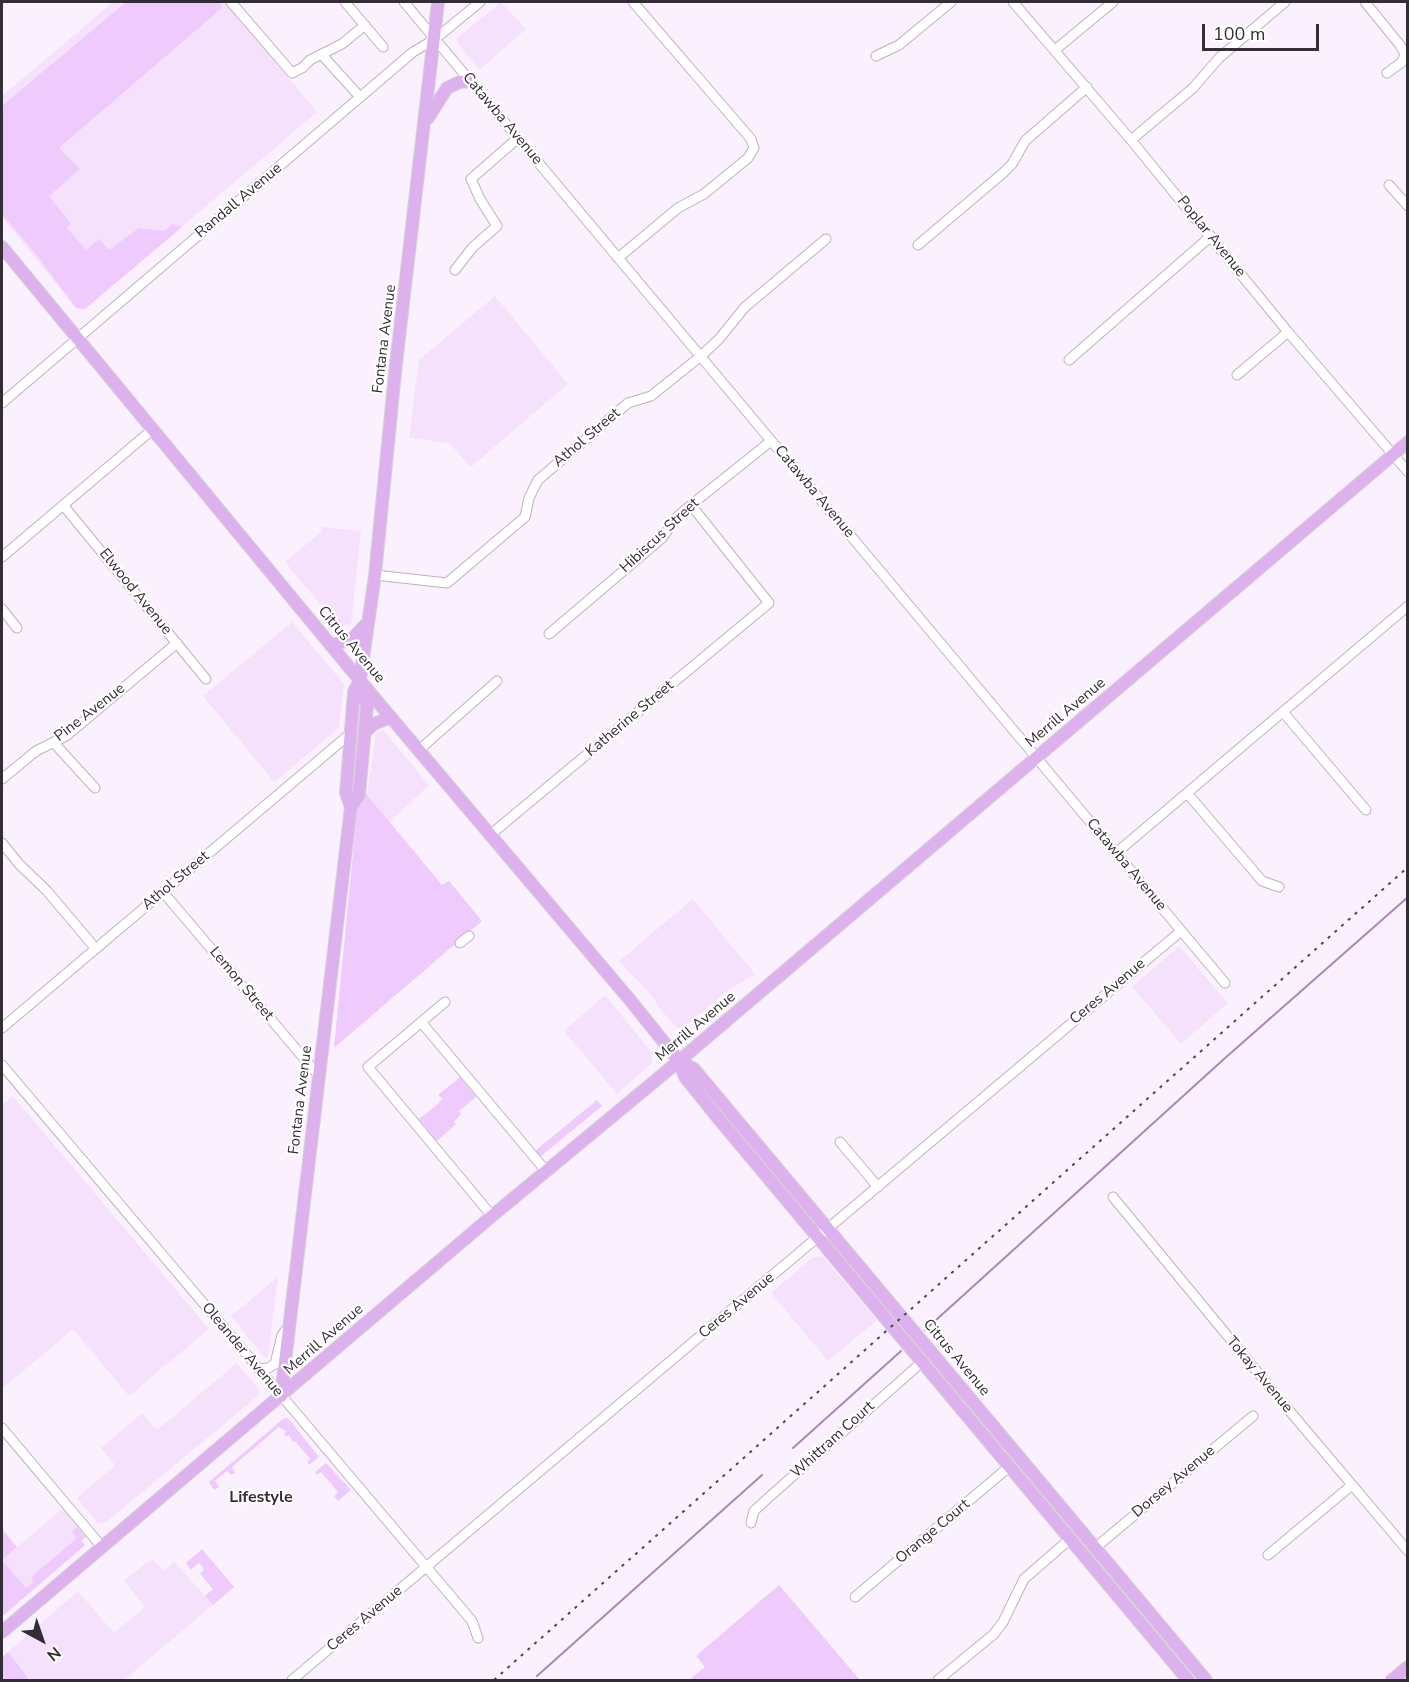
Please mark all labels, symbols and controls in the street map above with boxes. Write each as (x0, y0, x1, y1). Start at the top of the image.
scale bar (1205, 12, 1322, 50)
text: 100 m (1213, 22, 1265, 46)
street label: Catawba Avenue (458, 69, 546, 169)
street label: Randall Avenue (192, 160, 286, 242)
street label: Poplar Avenue (1173, 193, 1249, 281)
street label: Fontana Avenue (369, 284, 401, 394)
street label: Athol Street (550, 405, 624, 471)
street label: Catawba Avenue (770, 442, 858, 542)
street label: Hibiscus Street (617, 495, 703, 577)
street label: Elwood Avenue (95, 545, 175, 639)
street label: Citrus Avenue (314, 603, 388, 687)
street label: Merrill Avenue (1022, 674, 1110, 752)
street label: Katherine Street (582, 677, 678, 761)
street label: Pine Avenue (51, 680, 129, 746)
street label: Catawba Avenue (1082, 815, 1170, 915)
street label: Athol Street (139, 848, 213, 914)
street label: Lemon Street (205, 944, 277, 1024)
street label: Ceres Avenue (1067, 955, 1149, 1029)
street label: Merrill Avenue (652, 988, 740, 1066)
street label: Fontana Avenue (285, 1045, 317, 1155)
street label: Ceres Avenue (696, 1269, 778, 1343)
street label: Oleander Avenue (197, 1299, 287, 1401)
street label: Merrill Avenue (281, 1301, 367, 1379)
street label: Citrus Avenue (919, 1316, 993, 1400)
street label: Tokay Avenue (1222, 1333, 1296, 1417)
street label: Whittram Court (788, 1398, 878, 1482)
street label: Dorsey Avenue (1129, 1442, 1219, 1522)
district label: Lifestyle (229, 1488, 293, 1508)
street label: Orange Court (892, 1496, 974, 1568)
street label: Ceres Avenue (324, 1582, 406, 1656)
north arrow (12, 1610, 72, 1670)
text: N (42, 1642, 65, 1666)

